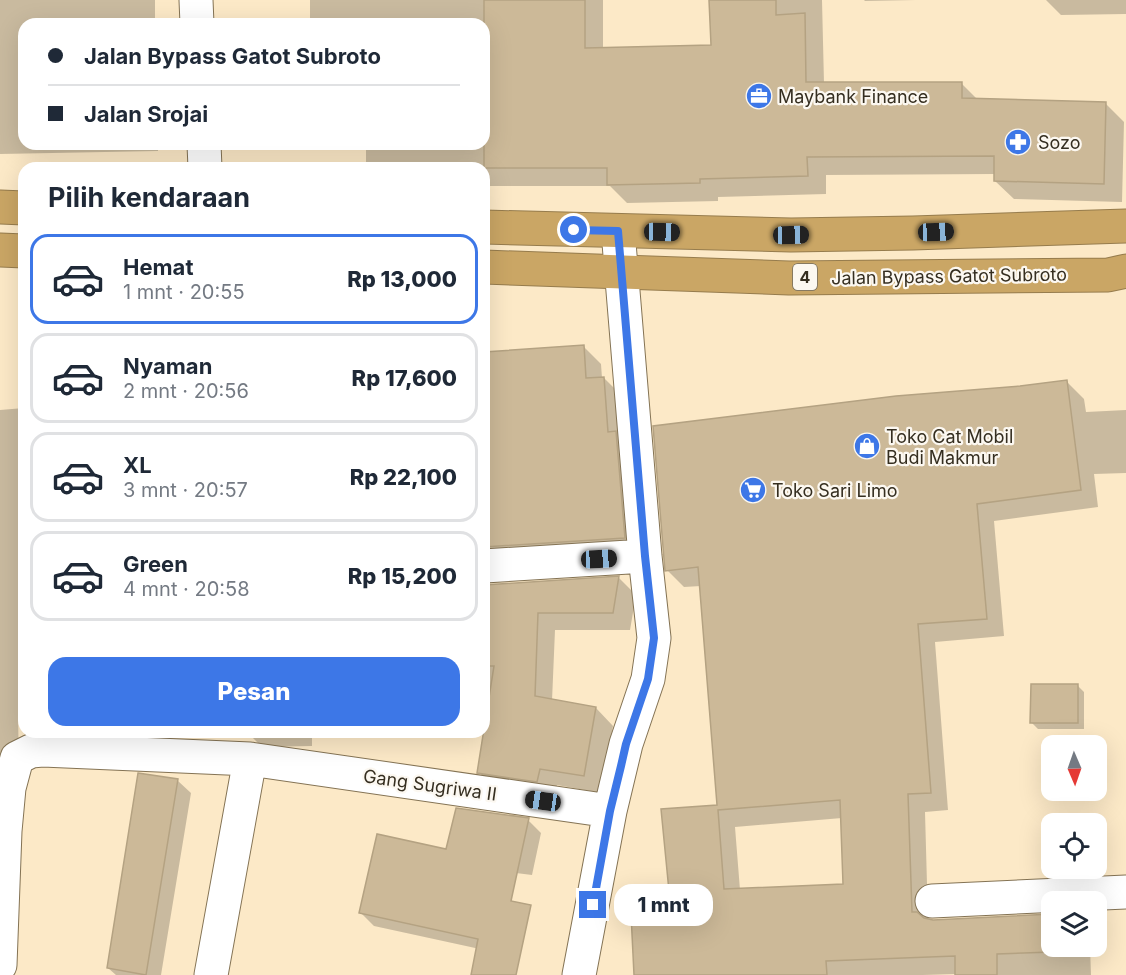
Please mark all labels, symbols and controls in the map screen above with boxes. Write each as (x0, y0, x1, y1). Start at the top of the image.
text: Jalan Bypass Gatot Subroto (84, 43, 381, 69)
office icon: Maybank Finance (744, 81, 774, 111)
place label: Maybank Finance (778, 86, 928, 107)
text: Jalan Srojai (84, 101, 208, 127)
pharmacy icon: Sozo (1003, 127, 1033, 157)
place label: Sozo (1038, 132, 1081, 153)
text: Pilih kendaraan (48, 181, 250, 214)
route start (560, 216, 587, 243)
car (918, 222, 954, 242)
car (644, 223, 680, 241)
car (773, 226, 809, 244)
icon: car (51, 252, 105, 306)
text: Hemat (123, 254, 193, 280)
street label: Jalan Bypass Gatot Subroto (831, 263, 1067, 289)
road number: 4 (793, 264, 817, 290)
text: Rp 13,000 (347, 266, 457, 292)
text: 1 mnt · 20:55 (123, 280, 245, 304)
icon: car (51, 351, 105, 405)
text: Nyaman (123, 353, 212, 379)
text: Rp 17,600 (352, 365, 457, 391)
text: 2 mnt · 20:56 (123, 379, 249, 403)
place label: Toko Cat Mobil Budi Makmur (886, 426, 1013, 468)
shop icon: Toko Cat Mobil Budi Makmur (852, 431, 882, 461)
icon: car (51, 450, 105, 504)
text: XL (123, 452, 152, 478)
text: Rp 22,100 (350, 464, 457, 490)
supermarket icon: Toko Sari Limo (738, 475, 768, 505)
text: 3 mnt · 20:57 (123, 478, 248, 502)
place label: Toko Sari Limo (772, 480, 898, 501)
icon: car (51, 549, 105, 603)
car (581, 549, 617, 569)
text: Green (123, 551, 188, 577)
text: Rp 15,200 (348, 563, 457, 589)
text: 4 mnt · 20:58 (123, 577, 250, 601)
button: Pesan (48, 657, 460, 726)
north arrow (1041, 735, 1107, 801)
map controls (1041, 735, 1107, 957)
street label: Gang Sugriwa II (362, 765, 498, 805)
car (524, 790, 562, 812)
button: locate (1041, 813, 1107, 879)
callout: 1 mnt (614, 884, 713, 926)
route end (579, 891, 606, 918)
button: layers (1041, 891, 1107, 957)
text: 1 mnt (637, 893, 690, 917)

